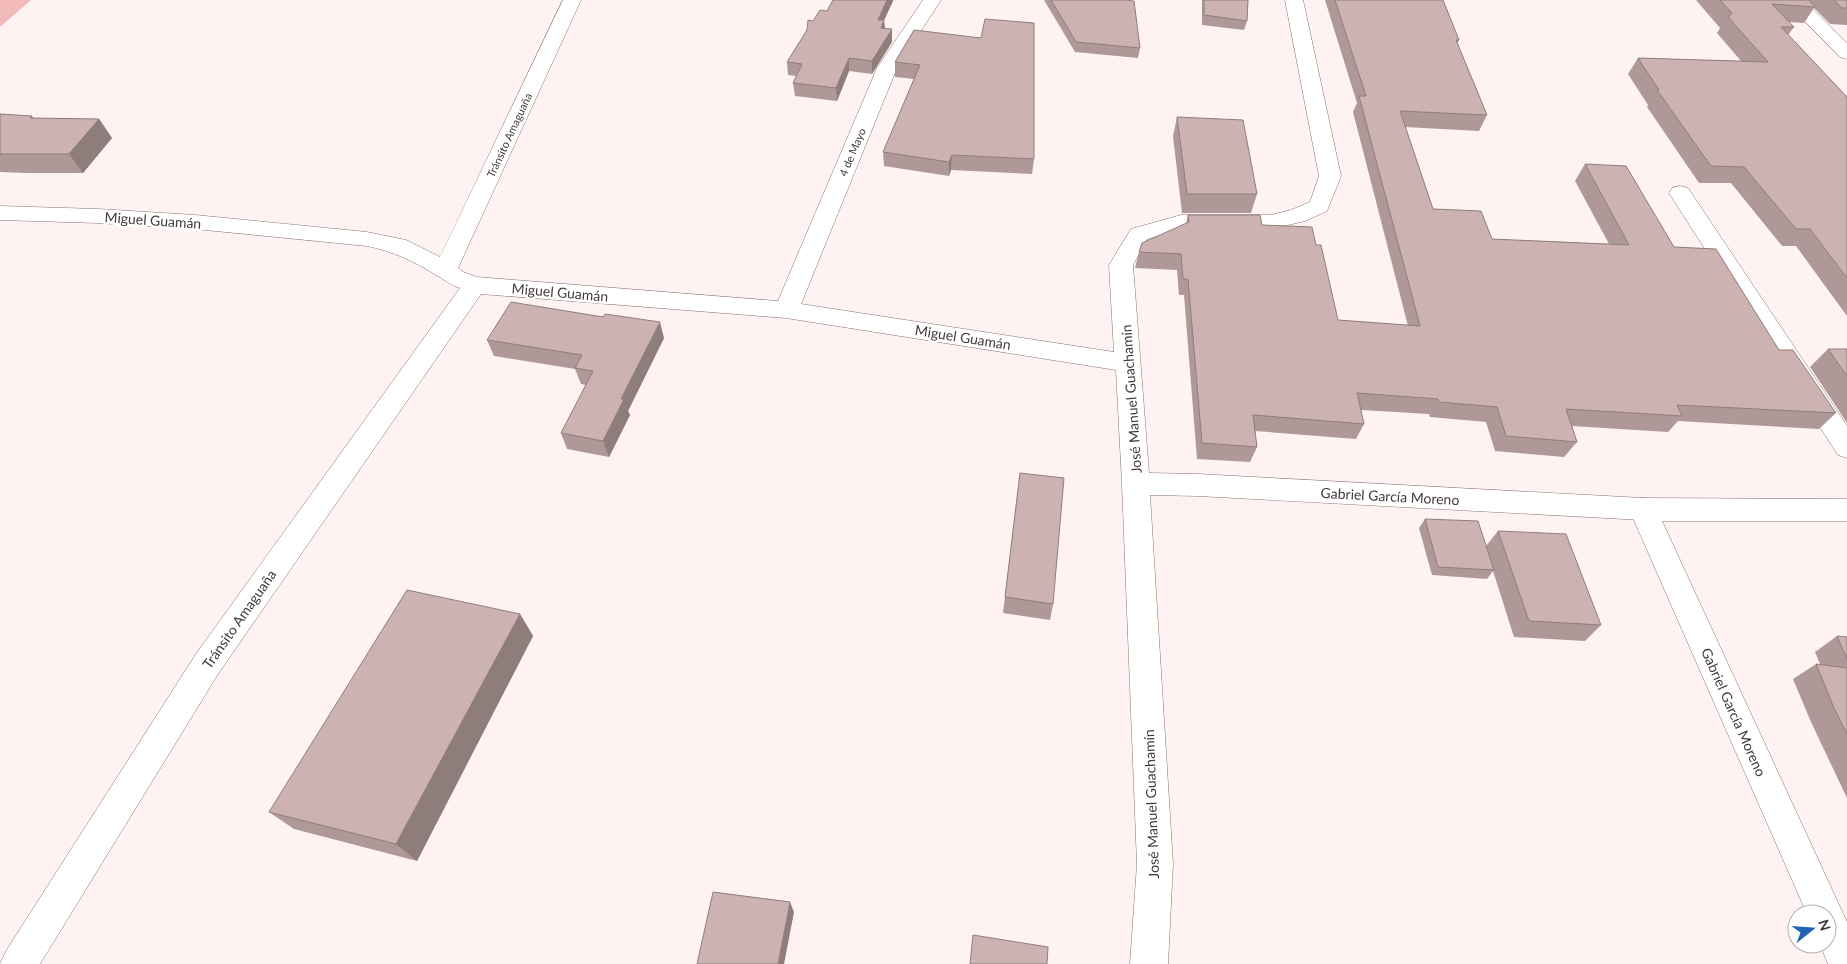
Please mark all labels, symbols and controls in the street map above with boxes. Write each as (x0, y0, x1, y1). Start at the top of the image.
street label: Tránsito Amaguaña (484, 91, 534, 179)
street label: 4 de Mayo (836, 126, 868, 178)
street label: Miguel Guamán (104, 208, 202, 232)
street label: Miguel Guamán (511, 279, 609, 305)
street label: Miguel Guamán (914, 321, 1012, 353)
street label: José Manuel Guachamín (1117, 324, 1145, 474)
street label: Gabriel García Moreno (1320, 484, 1460, 508)
street label: Tránsito Amaguaña (199, 566, 279, 672)
street label: Gabriel García Moreno (1698, 645, 1770, 779)
street label: José Manuel Guachamín (1140, 729, 1162, 879)
north arrow (1787, 904, 1837, 954)
text: N (1815, 917, 1835, 933)

